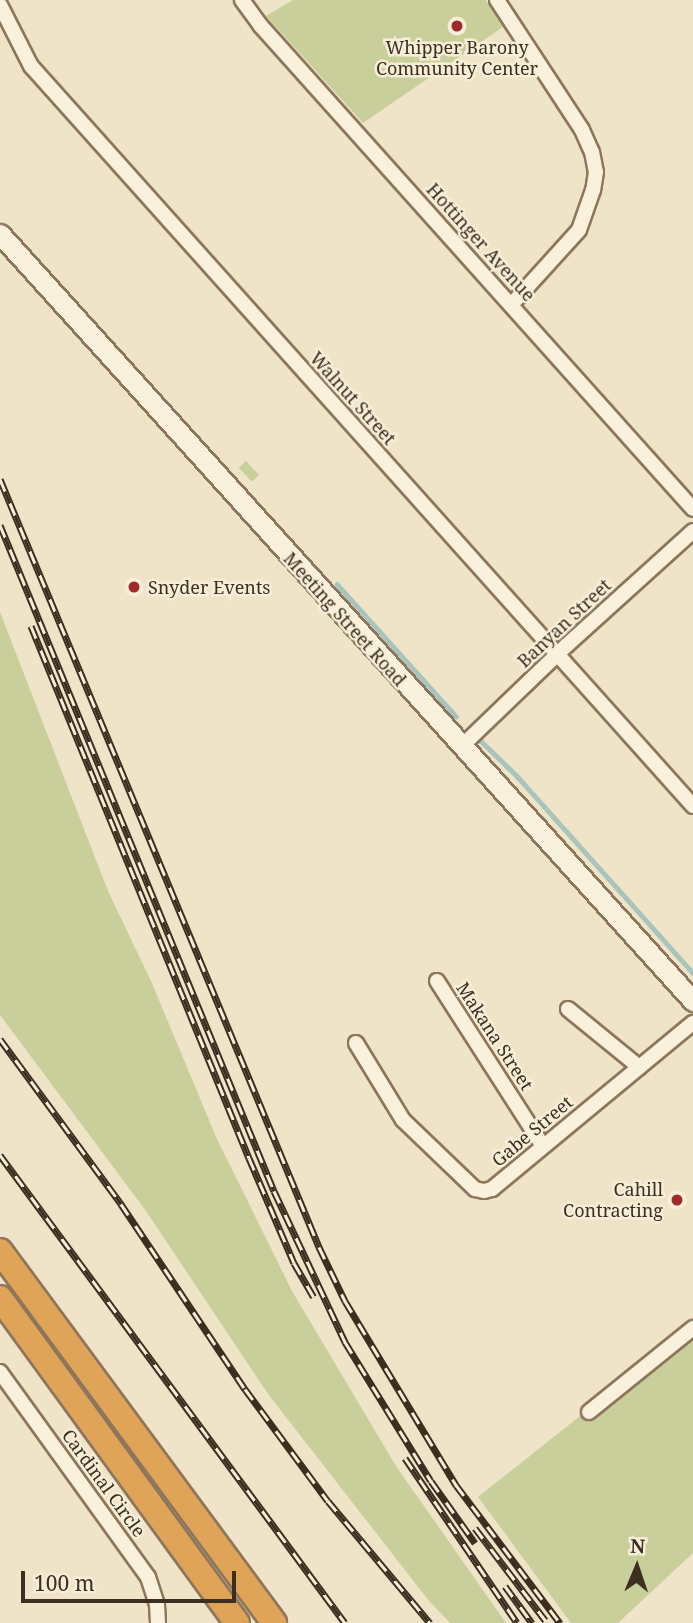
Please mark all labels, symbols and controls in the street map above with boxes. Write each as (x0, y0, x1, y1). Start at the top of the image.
marker: Whipper Barony Community Center (449, 18, 465, 34)
place label: Whipper Barony Community Center (376, 37, 538, 80)
street label: Hottinger Avenue (422, 178, 540, 306)
street label: Walnut Street (306, 347, 400, 449)
street label: Meeting Street Road (279, 548, 411, 690)
street label: Banyan Street (513, 574, 615, 672)
place label: Snyder Events (148, 576, 270, 598)
marker: Snyder Events (126, 579, 142, 595)
street label: Makana Street (452, 978, 538, 1094)
street label: Gabe Street (487, 1091, 577, 1171)
place label: Cahill Contracting (563, 1179, 663, 1222)
marker: Cahill Contracting (669, 1192, 685, 1208)
street label: Cardinal Circle (58, 1425, 150, 1541)
north arrow (602, 1532, 672, 1602)
text: N (630, 1533, 646, 1559)
scale bar (24, 1556, 240, 1600)
text: 100 m (34, 1569, 95, 1597)

